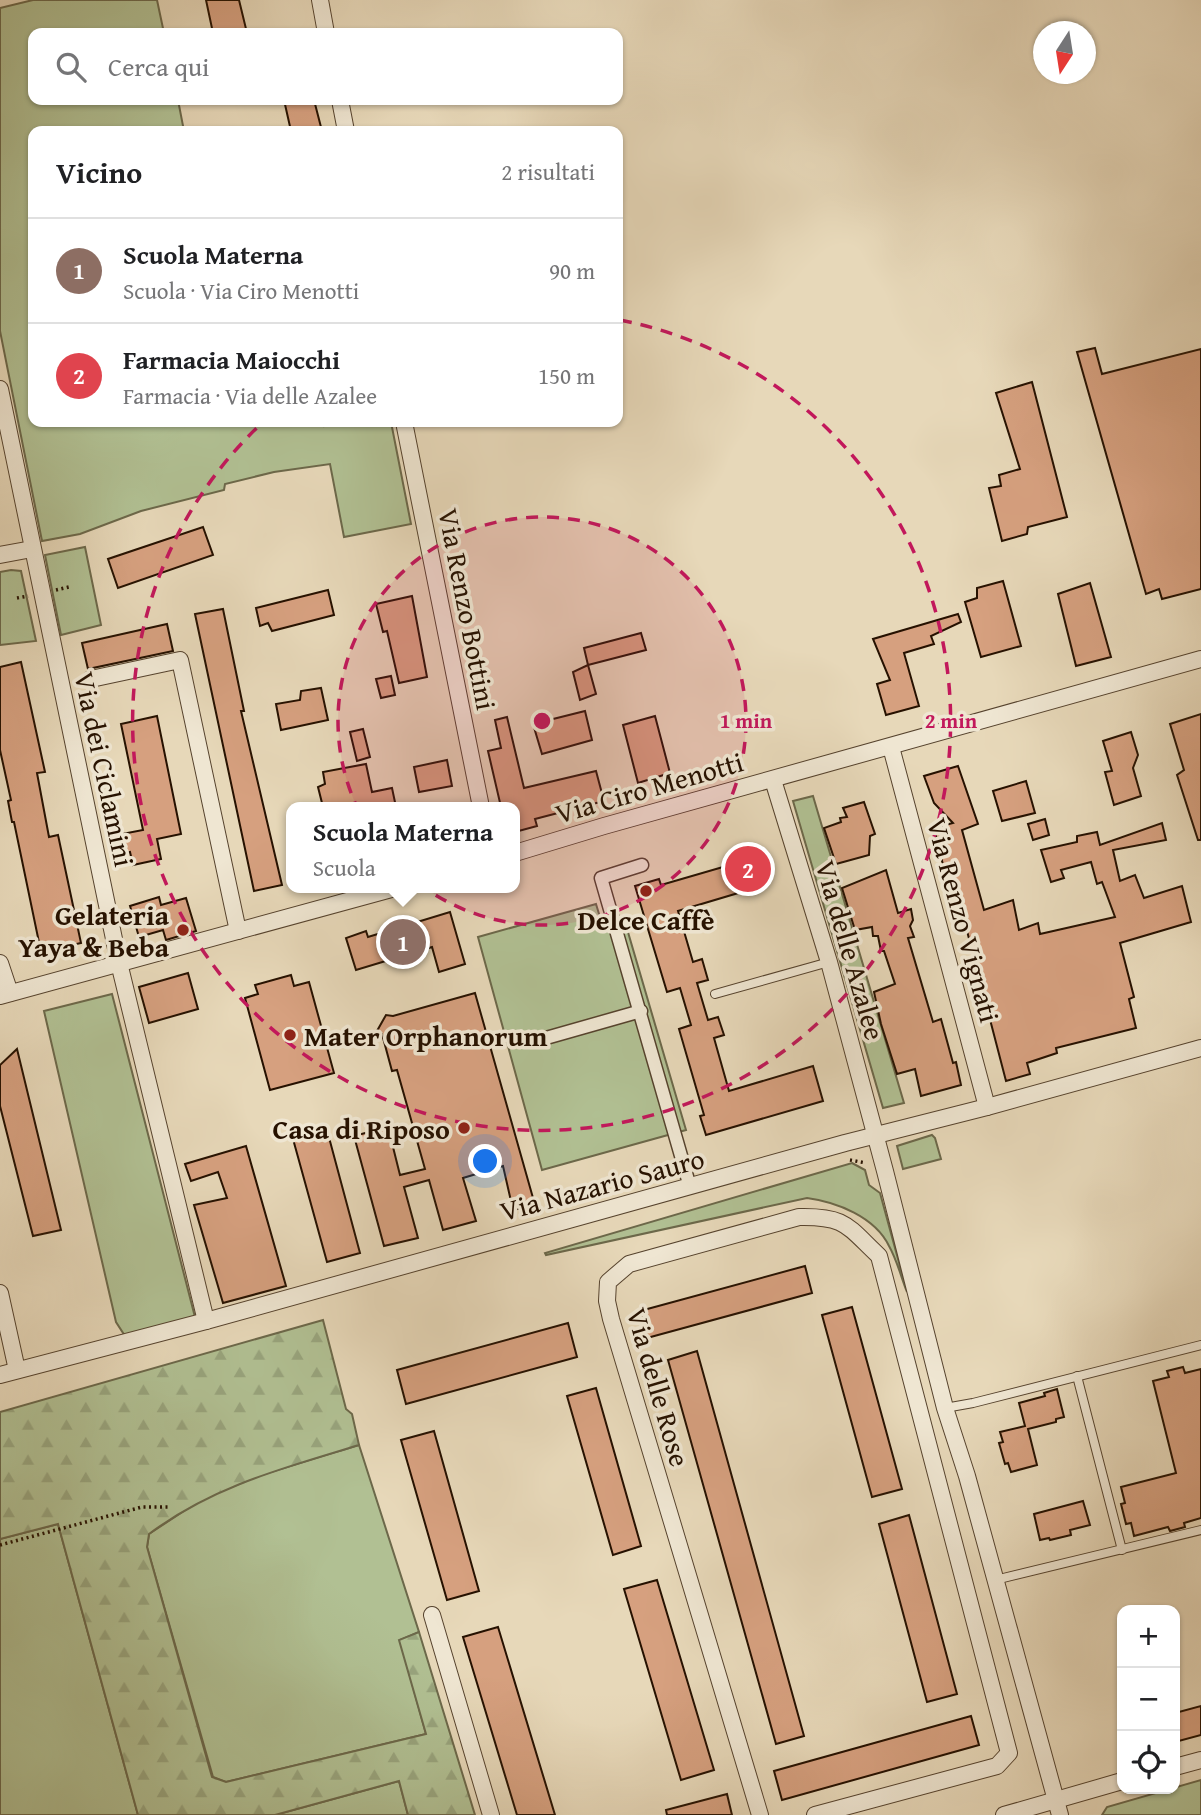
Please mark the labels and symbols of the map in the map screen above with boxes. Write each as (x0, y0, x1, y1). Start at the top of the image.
north arrow (1033, 21, 1096, 84)
street label: Via Renzo Bottini (428, 505, 508, 713)
street label: Via dei Ciclamini (64, 668, 146, 870)
text: 1 min (720, 705, 773, 736)
text: 2 min (925, 705, 978, 736)
centre of rings (530, 709, 554, 733)
street label: Via Ciro Menotti (550, 741, 748, 833)
street label: Via Renzo Vignati (917, 813, 1011, 1027)
pin: 2 (725, 843, 771, 895)
street label: Via delle Azalee (806, 855, 896, 1045)
marker: Delce Caffè (638, 883, 654, 899)
place label: Gelateria Yaya & Beba (18, 894, 170, 967)
place label: Delce Caffè (577, 899, 715, 940)
pin: 1 (380, 916, 426, 968)
marker: Gelateria Yaya & Beba (175, 922, 191, 938)
place label: Mater Orphanorum (304, 1015, 548, 1056)
marker: Mater Orphanorum (282, 1027, 298, 1043)
place label: Casa di Riposo (273, 1108, 450, 1149)
marker: Casa di Riposo (456, 1120, 472, 1136)
street label: Via Nazario Sauro (495, 1137, 709, 1231)
your location (468, 1144, 502, 1178)
street label: Via delle Rose (617, 1303, 701, 1471)

